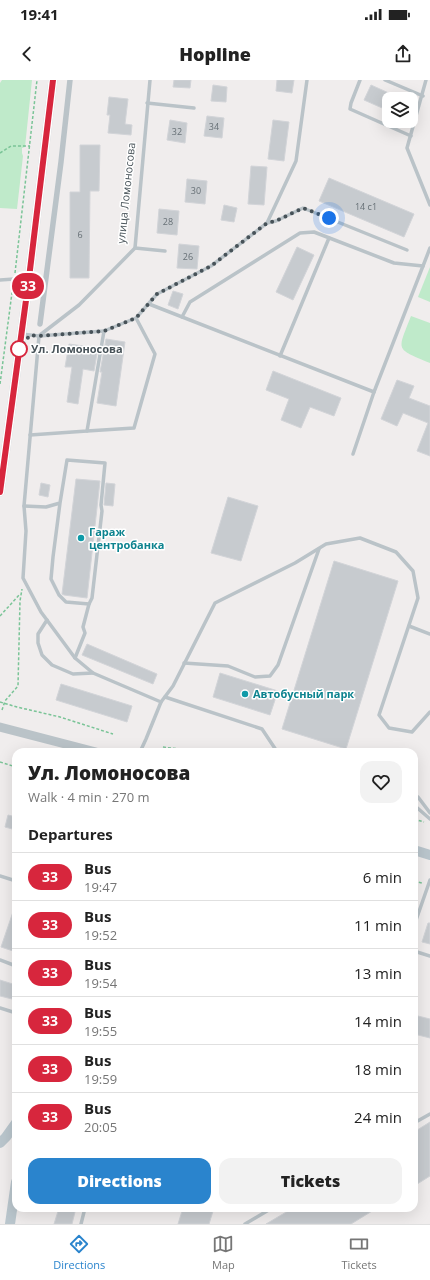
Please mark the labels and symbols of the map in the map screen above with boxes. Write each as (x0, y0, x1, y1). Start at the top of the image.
house number: 34 (209, 120, 219, 133)
house number: 32 (172, 125, 182, 138)
street label: улица Ломоносова (113, 142, 138, 244)
house number: 30 (191, 184, 201, 197)
house number: 14 с1 (355, 200, 377, 213)
your location (319, 208, 339, 228)
house number: 28 (163, 215, 173, 228)
house number: 6 (77, 228, 83, 241)
house number: 26 (183, 250, 193, 263)
line badge: 33 (10, 273, 46, 299)
marker: Ул. Ломоносова (10, 340, 28, 358)
place label: Ул. Ломоносова (31, 341, 123, 356)
place label: Гараж центробанка (89, 524, 164, 552)
marker: Гараж центробанка (76, 533, 86, 543)
place label: Автобусный парк (253, 686, 354, 701)
marker: Автобусный парк (240, 689, 250, 699)

